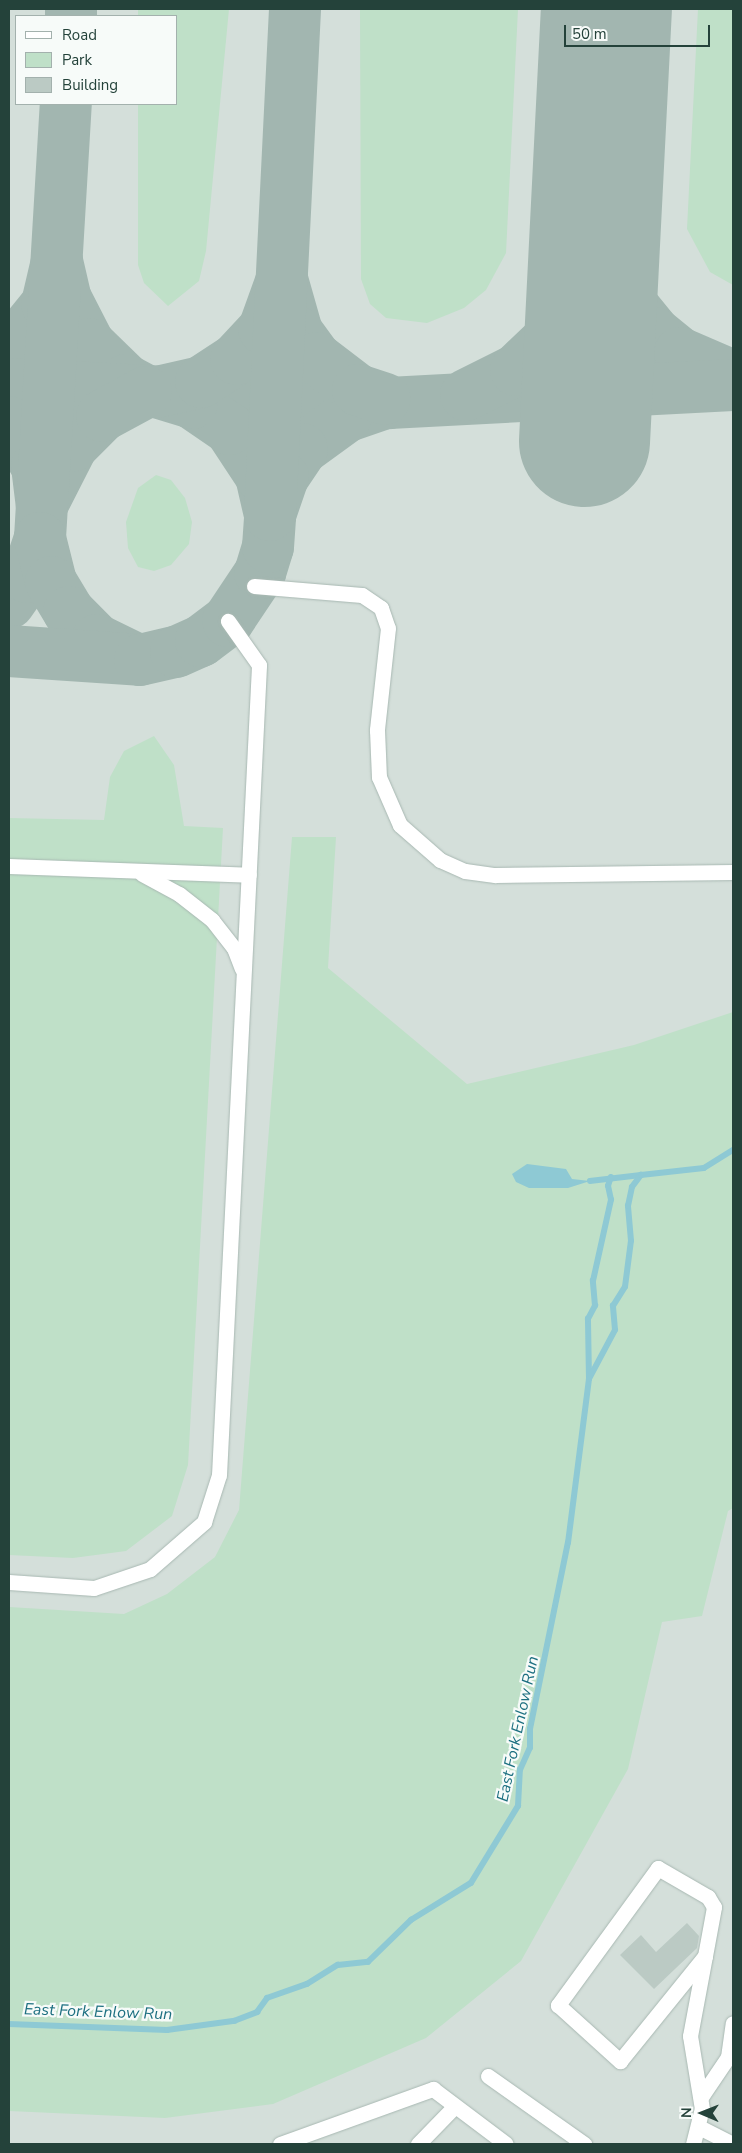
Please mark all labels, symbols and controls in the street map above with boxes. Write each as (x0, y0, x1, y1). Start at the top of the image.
legend (15, 15, 178, 105)
scale bar (567, 15, 713, 47)
text: 50 m (572, 24, 607, 44)
text: Road (62, 25, 97, 45)
text: Park (62, 50, 92, 70)
text: Building (62, 75, 118, 95)
water label: East Fork Enlow Run (493, 1654, 543, 1804)
water label: East Fork Enlow Run (24, 2000, 172, 2024)
north arrow (677, 2088, 727, 2138)
text: N (677, 2107, 696, 2118)

